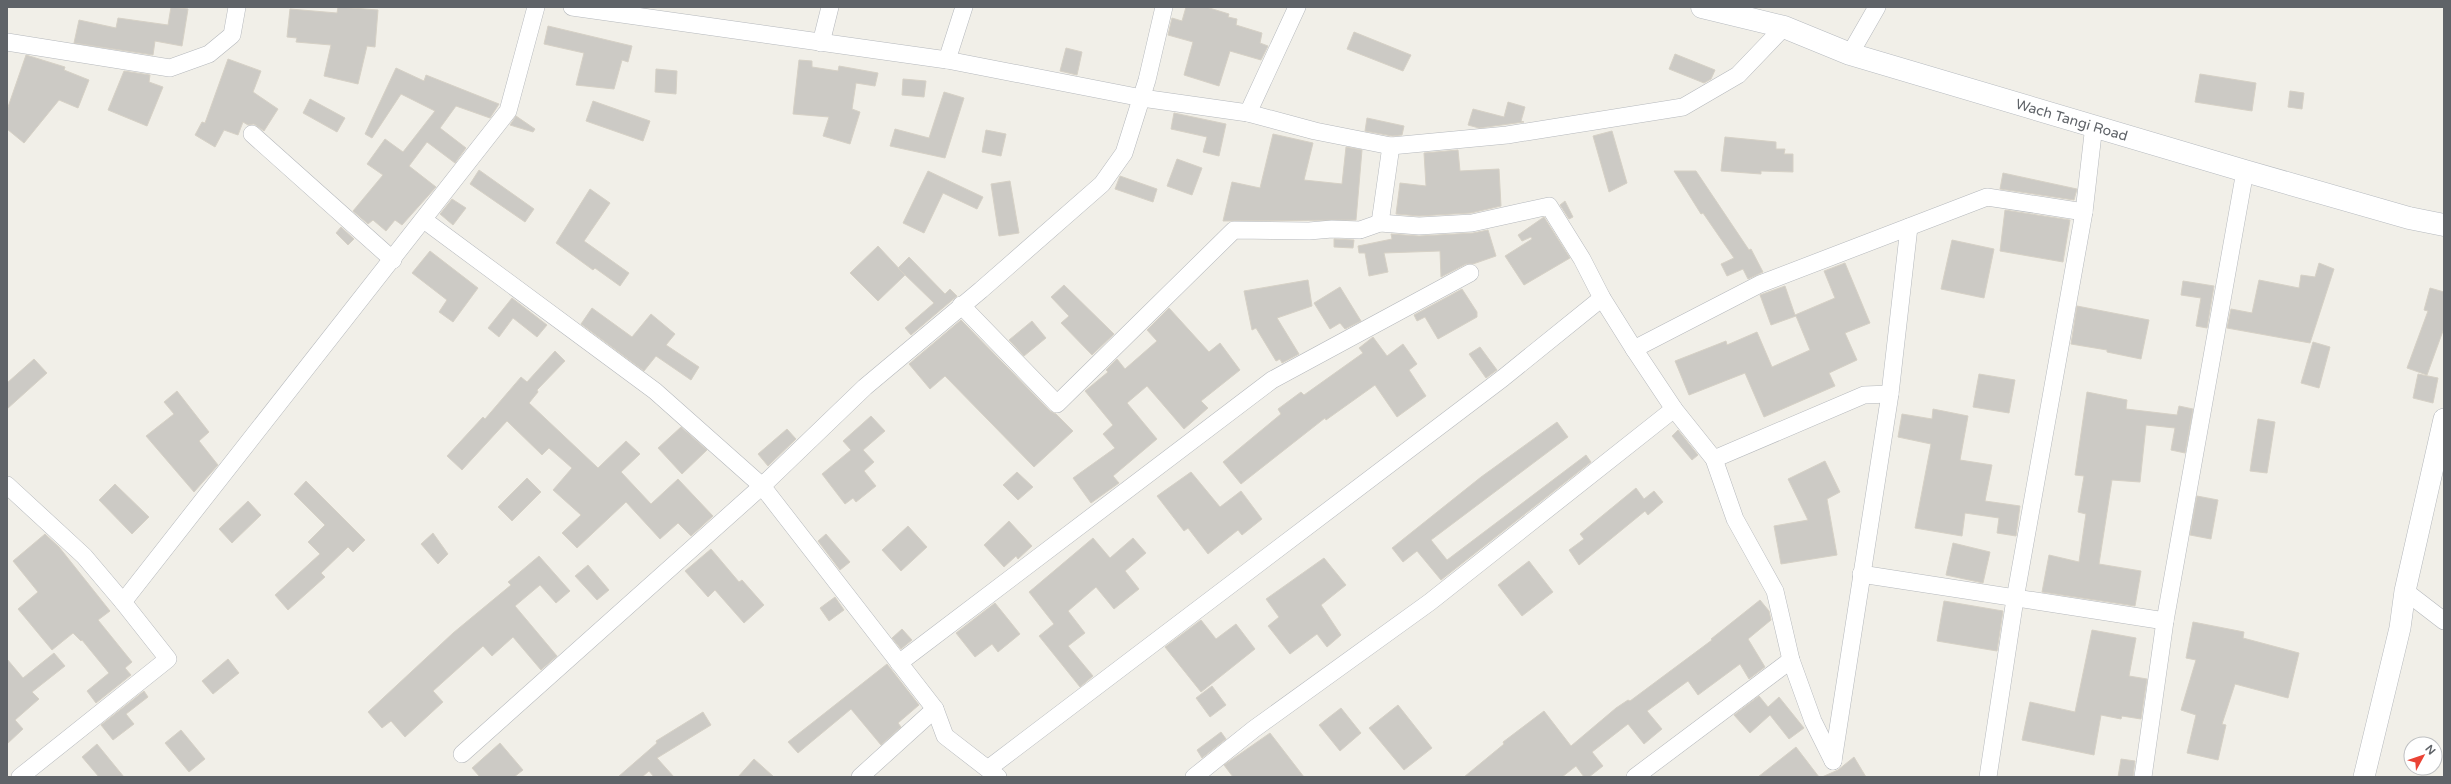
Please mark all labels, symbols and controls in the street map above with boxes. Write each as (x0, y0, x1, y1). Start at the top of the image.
street label: Wach Tangi Road (2014, 96, 2130, 145)
north arrow (2403, 736, 2443, 776)
text: N (2422, 742, 2438, 757)

